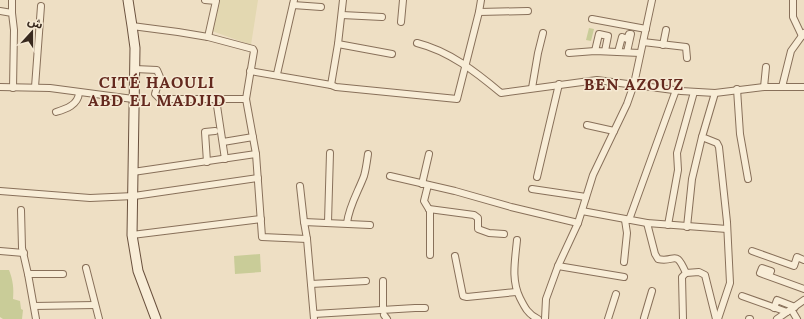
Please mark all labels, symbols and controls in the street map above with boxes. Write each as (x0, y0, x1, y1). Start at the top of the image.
north arrow (12, 12, 52, 52)
text: ش (26, 13, 45, 32)
district label: CITÉ HAOULI ABD EL MADJID (88, 72, 226, 110)
district label: BEN AZOUZ (584, 74, 684, 94)

